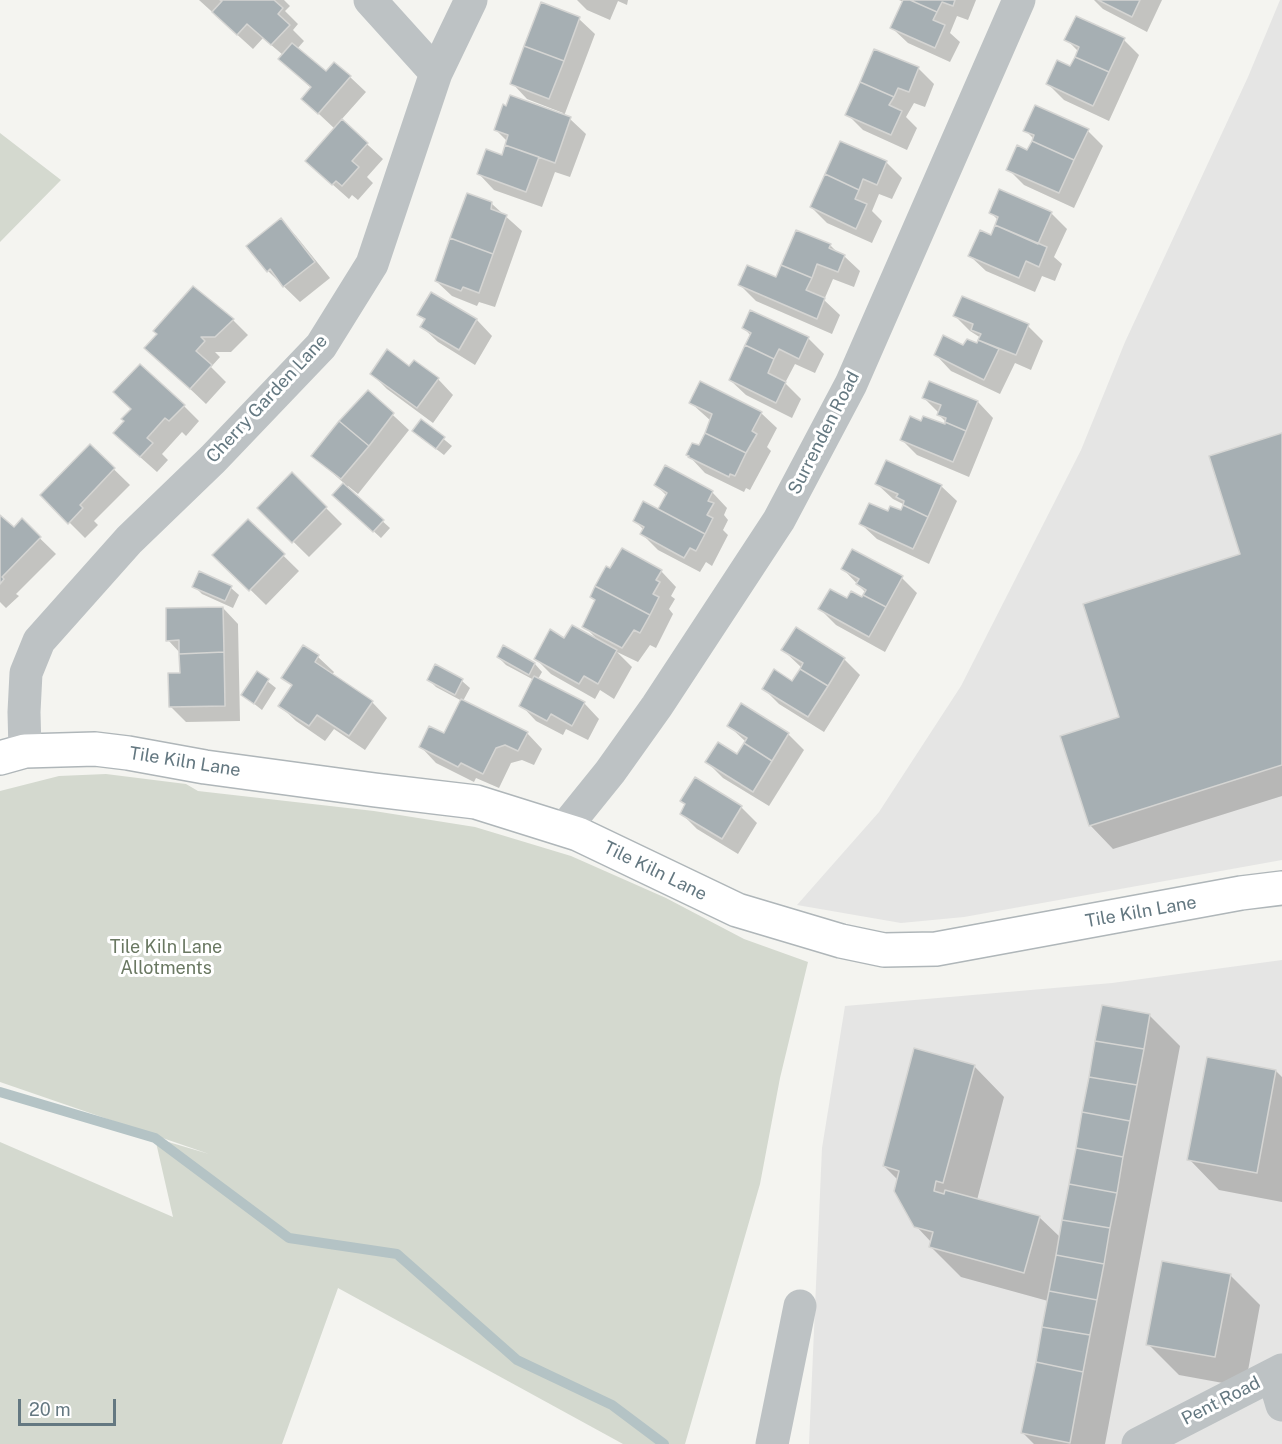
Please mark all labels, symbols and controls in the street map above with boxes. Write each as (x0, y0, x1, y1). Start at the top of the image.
street label: Cherry Garden Lane (202, 330, 332, 468)
street label: Surrenden Road (784, 368, 864, 498)
street label: Tile Kiln Lane (128, 743, 242, 781)
street label: Tile Kiln Lane (600, 837, 710, 905)
street label: Tile Kiln Lane (1084, 892, 1198, 932)
park label: Tile Kiln Lane Allotments (110, 936, 222, 978)
street label: Pent Road (1178, 1372, 1264, 1430)
scale bar (21, 1387, 118, 1425)
text: 20 m (29, 1399, 71, 1420)

